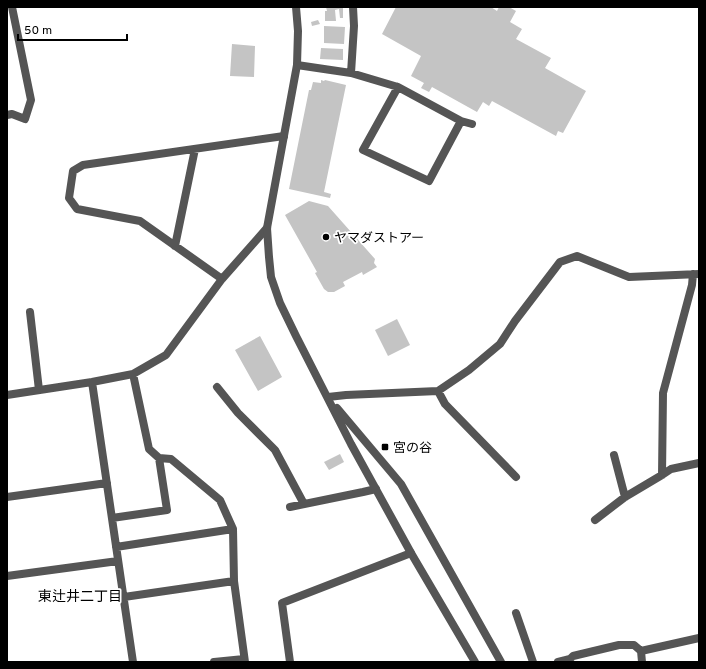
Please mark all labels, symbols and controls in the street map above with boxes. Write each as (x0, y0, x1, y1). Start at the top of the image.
scale bar (18, 16, 127, 42)
text: 50 m (24, 23, 52, 39)
place label: ヤマダストアー (334, 231, 424, 247)
marker: ヤマダストアー (321, 232, 331, 242)
place label: 宮の谷 (393, 441, 432, 457)
marker: 宮の谷 (380, 442, 390, 452)
district label: 東辻井二丁目 (38, 588, 122, 606)

